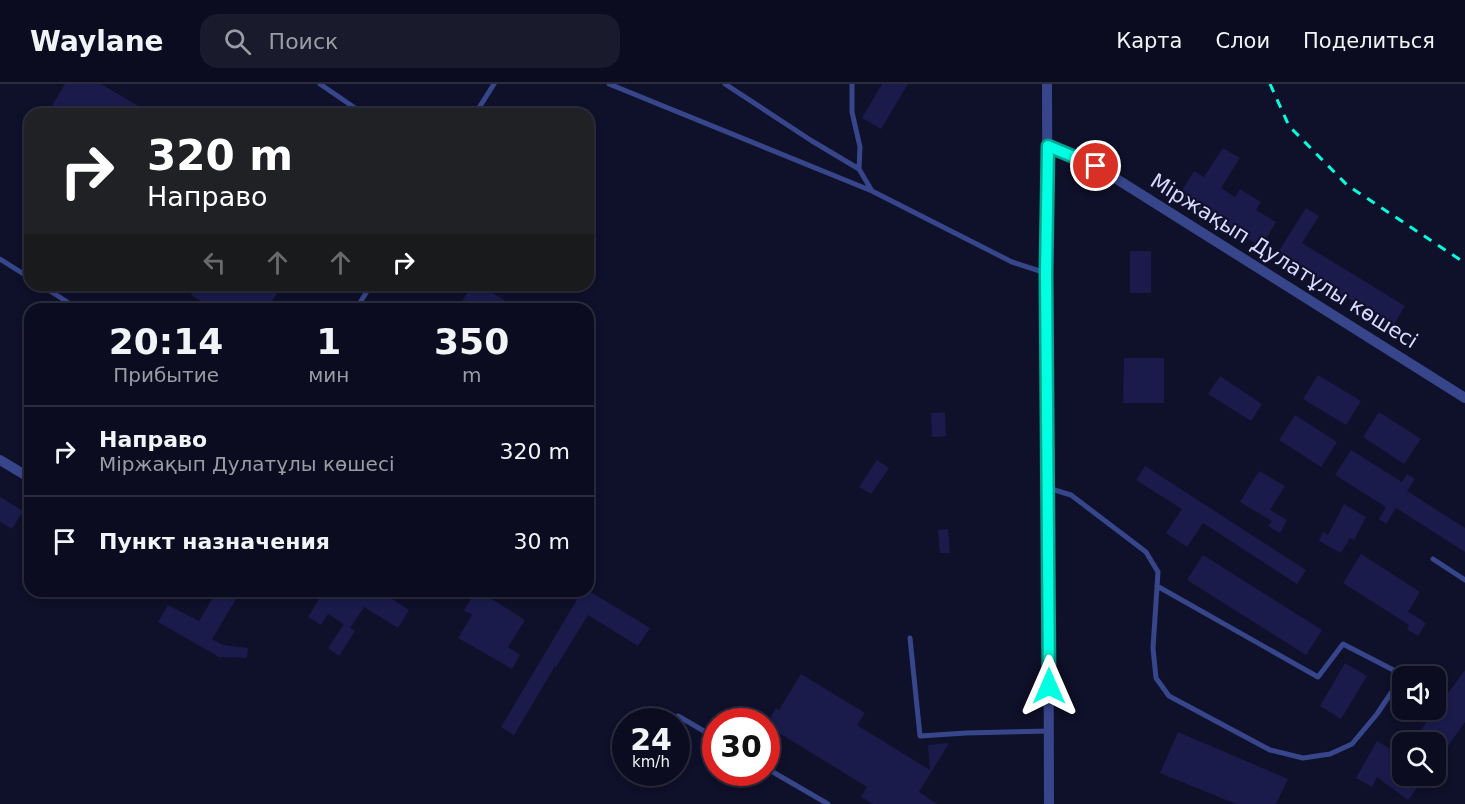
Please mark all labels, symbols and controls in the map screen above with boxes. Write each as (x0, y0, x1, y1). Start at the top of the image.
search box (200, 14, 620, 68)
text: Waylane (30, 25, 164, 58)
icon: search (221, 25, 254, 58)
text: Поиск (269, 29, 338, 54)
text: Карта (1116, 29, 1182, 53)
text: Слои (1215, 29, 1270, 53)
text: Поделиться (1303, 29, 1435, 53)
text: 320 m (147, 131, 293, 180)
icon: right (48, 132, 126, 210)
pin (1070, 140, 1121, 191)
icon: arrive (1079, 149, 1112, 182)
street label: Міржақып Дулатұлы көшесі (1146, 169, 1422, 353)
text: Направо (147, 181, 268, 212)
icon: left (198, 246, 231, 279)
icon: ahead (261, 246, 294, 279)
icon: ahead (324, 246, 357, 279)
icon: right (387, 246, 420, 279)
text: 20:14 (109, 321, 223, 362)
text: 1 (316, 321, 341, 362)
text: 350 (434, 321, 509, 362)
text: Прибытие (113, 363, 219, 387)
text: мин (308, 363, 349, 387)
text: m (462, 363, 481, 387)
text: Направо (99, 427, 207, 452)
icon: right (48, 435, 81, 468)
text: 320 m (500, 439, 570, 464)
text: Міржақып Дулатұлы көшесі (99, 452, 394, 476)
icon: arrive (48, 525, 81, 558)
text: Пункт назначения (99, 529, 330, 554)
text: 30 m (514, 529, 570, 554)
position arrow (1017, 654, 1081, 718)
map controls (1392, 666, 1446, 786)
button: sound (1392, 666, 1446, 720)
speed limit sign: 30 (702, 708, 780, 786)
text: 24 (630, 722, 672, 757)
button: search (1392, 732, 1446, 786)
text: km/h (632, 753, 670, 771)

